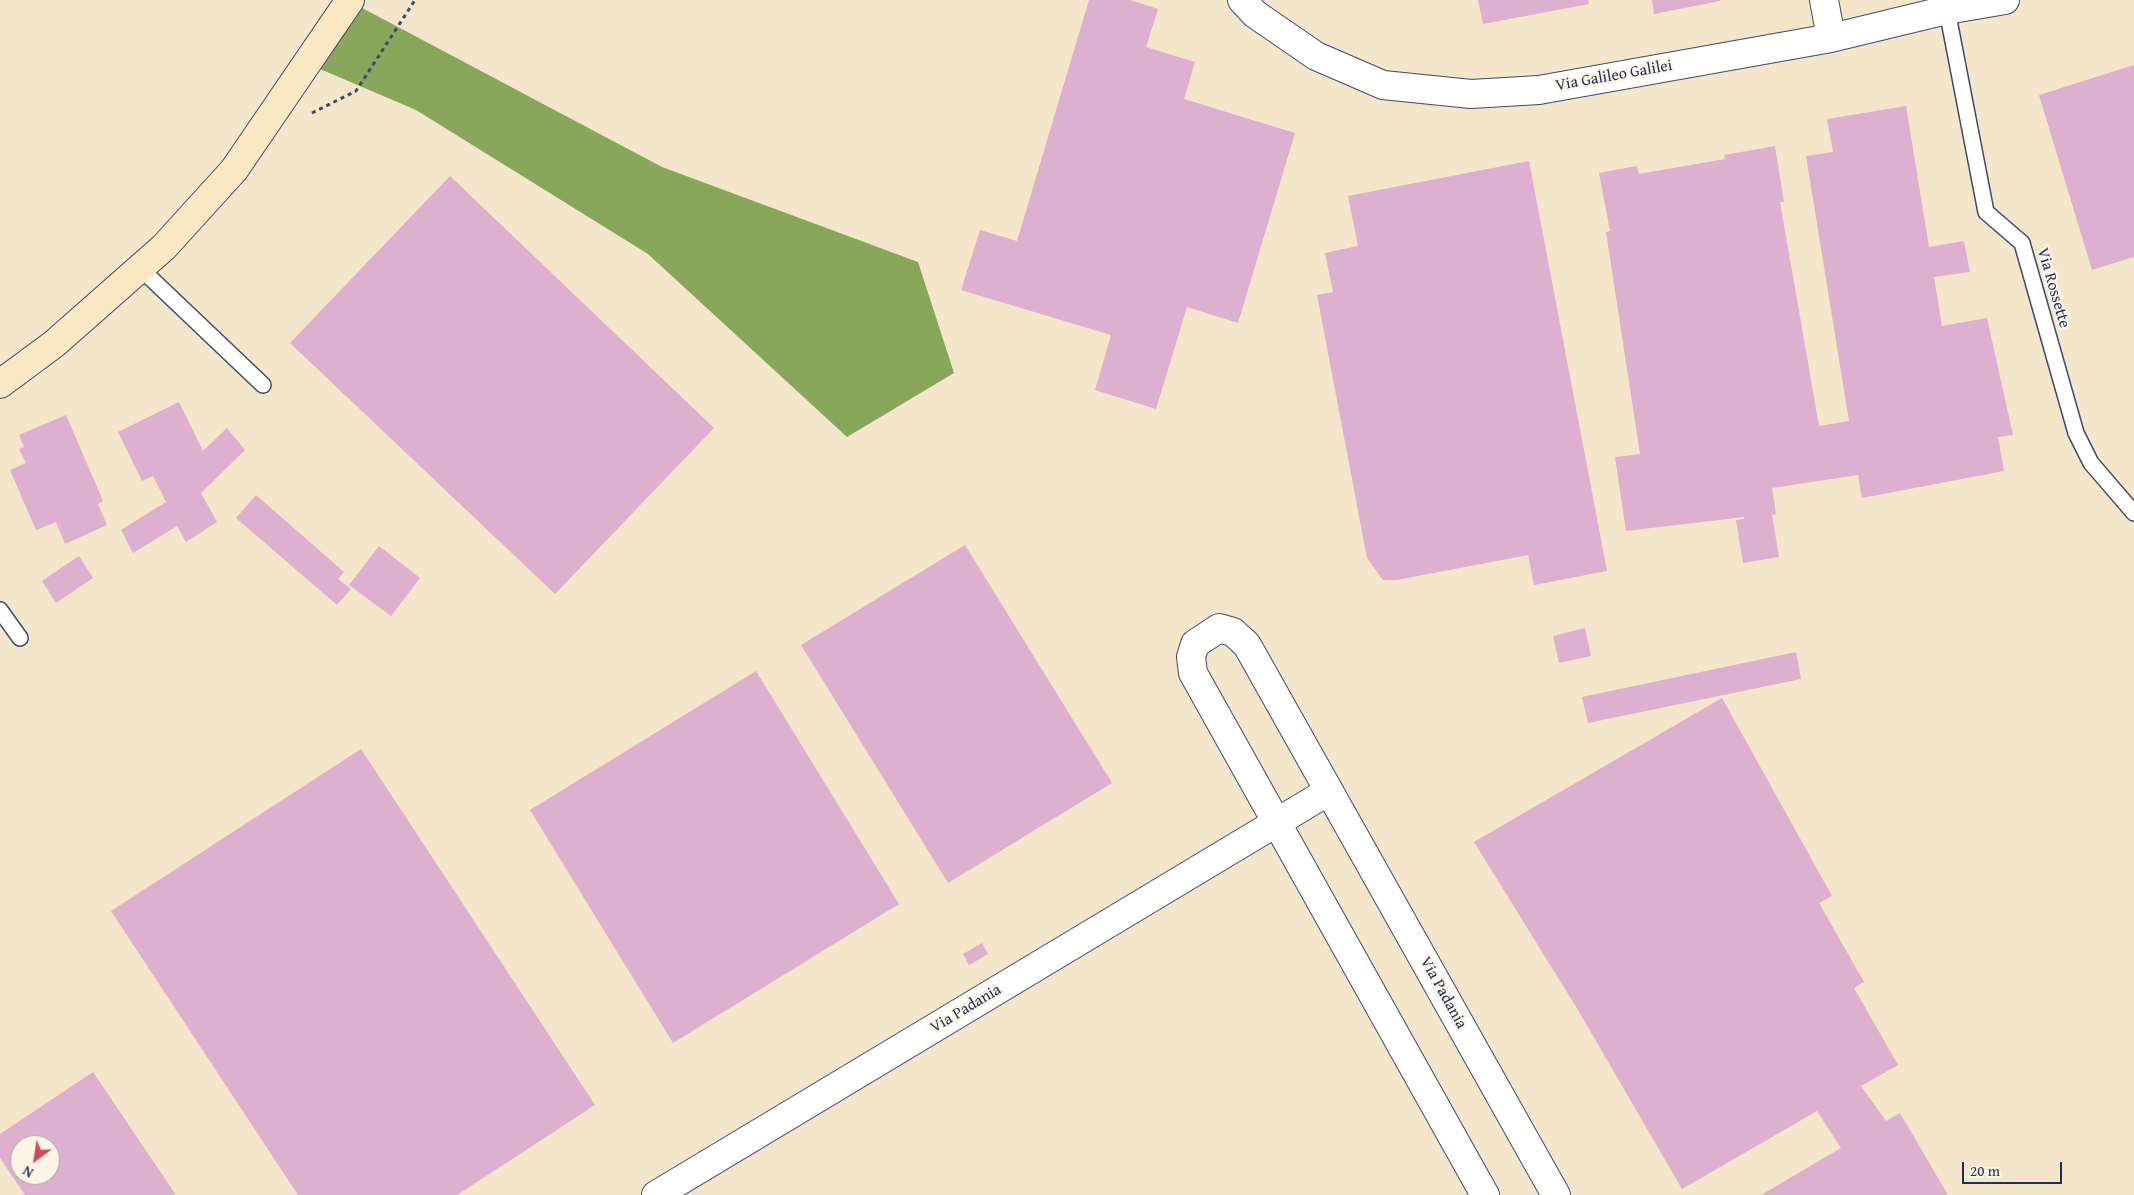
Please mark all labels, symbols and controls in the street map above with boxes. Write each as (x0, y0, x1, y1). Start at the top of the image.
street label: Via Galileo Galilei (1554, 56, 1674, 96)
street label: Via Rossette (2032, 246, 2074, 330)
street label: Via Padania (1415, 954, 1471, 1032)
street label: Via Padania (927, 980, 1005, 1038)
north arrow (10, 1135, 60, 1185)
scale bar (1964, 1152, 2064, 1184)
text: 20 m (1970, 1160, 2000, 1181)
text: N (19, 1161, 37, 1183)

